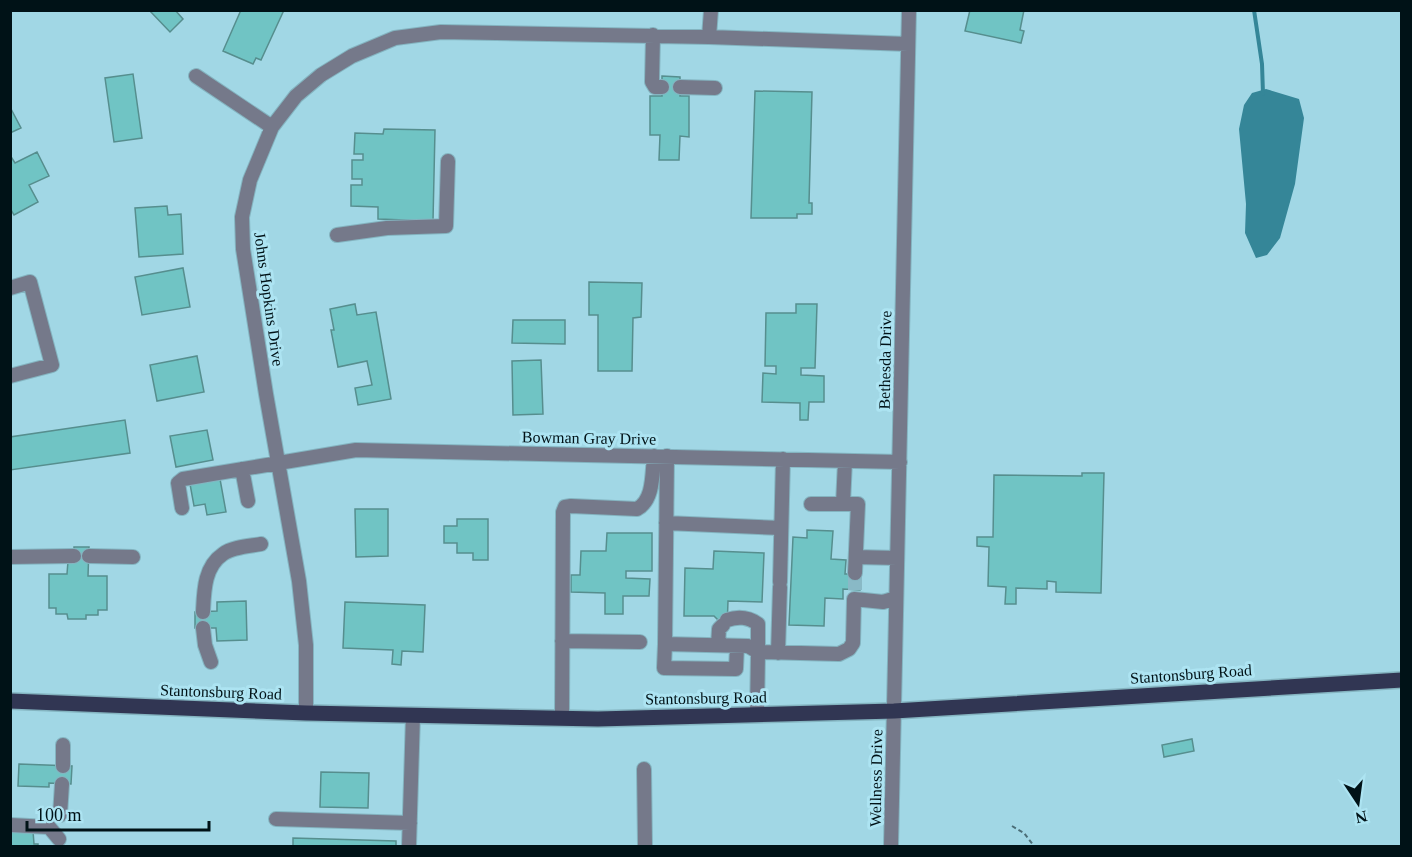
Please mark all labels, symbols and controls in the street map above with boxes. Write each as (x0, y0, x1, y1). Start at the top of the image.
street label: Johns Hopkins Drive (250, 231, 287, 367)
street label: Bethesda Drive (876, 310, 894, 410)
street label: Bowman Gray Drive (522, 428, 656, 449)
street label: Stantonsburg Road (1130, 661, 1252, 688)
street label: Stantonsburg Road (160, 681, 282, 704)
street label: Stantonsburg Road (645, 688, 767, 709)
street label: Wellness Drive (867, 729, 885, 827)
north arrow (1328, 773, 1388, 833)
scale bar (27, 794, 208, 832)
text: 100 m (36, 805, 82, 825)
text: N (1353, 808, 1369, 827)

